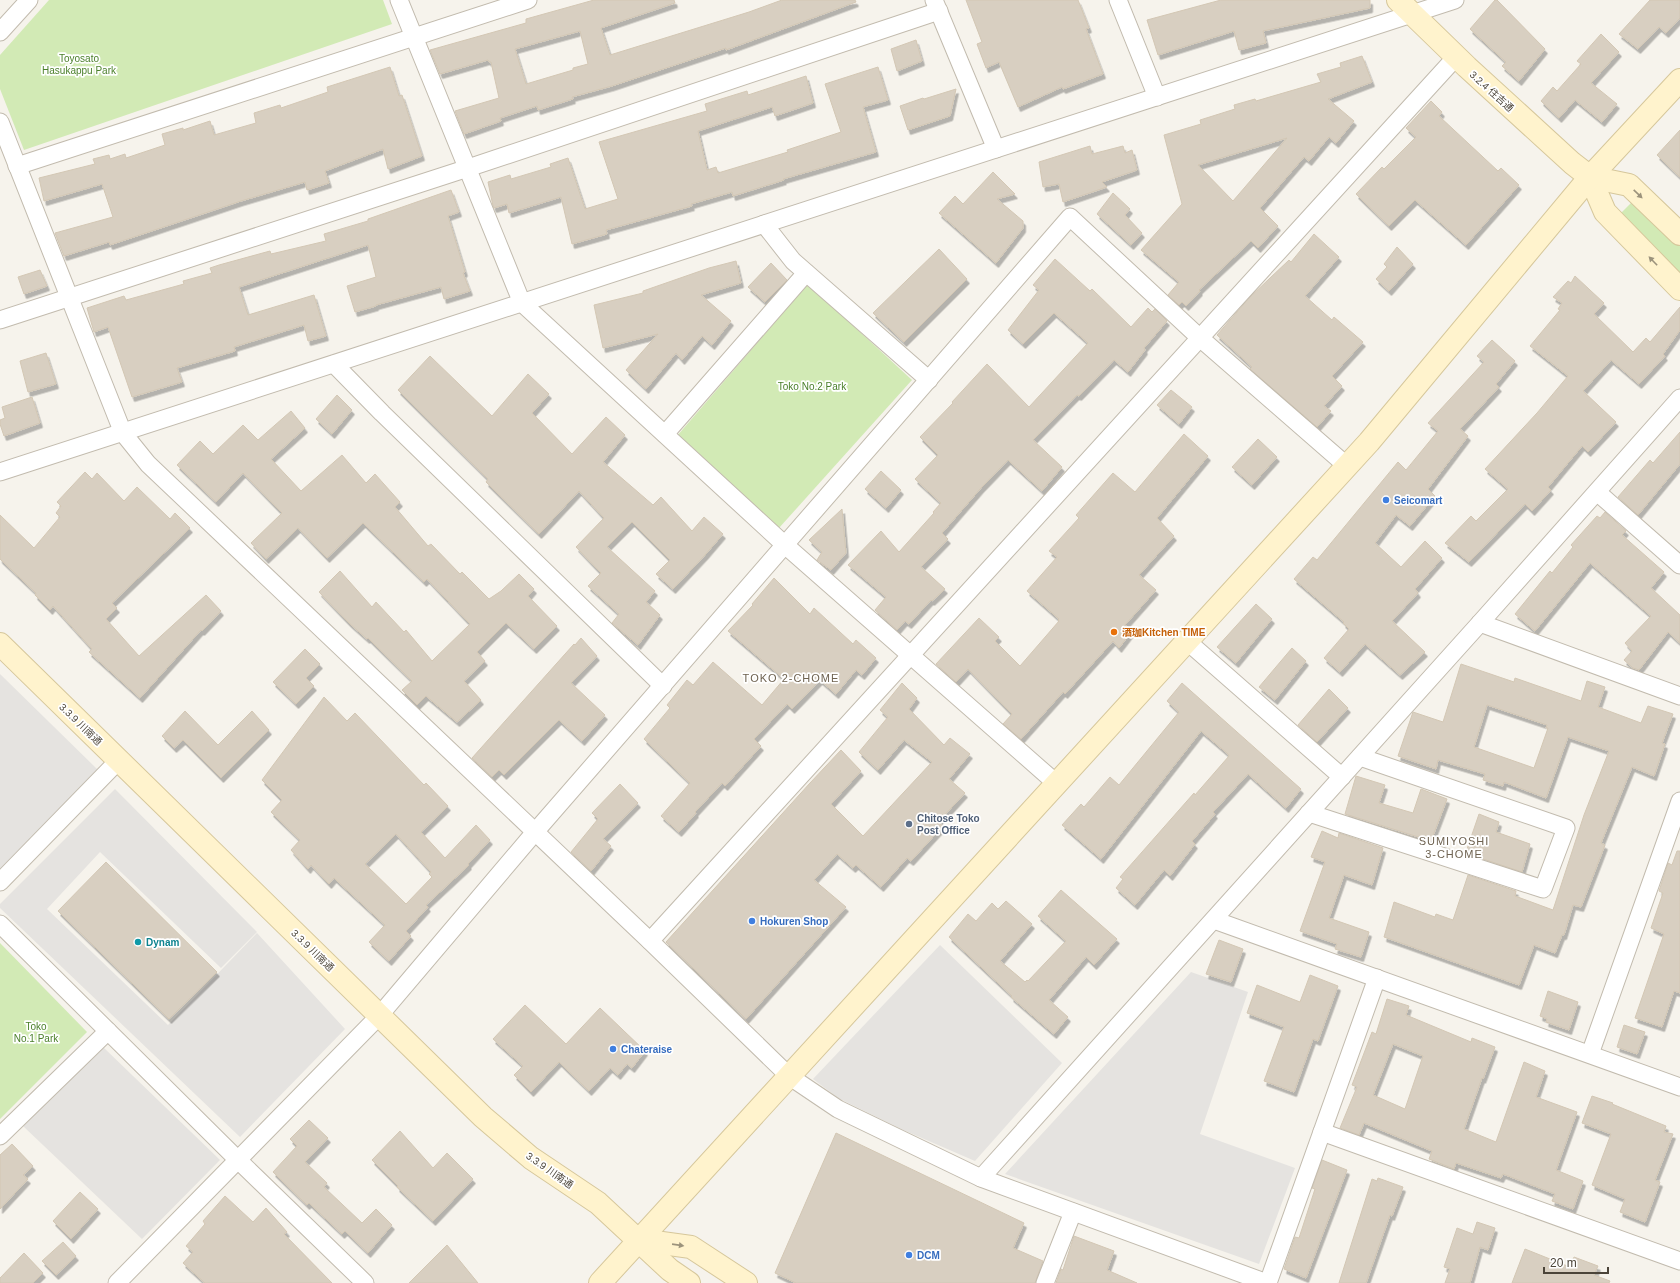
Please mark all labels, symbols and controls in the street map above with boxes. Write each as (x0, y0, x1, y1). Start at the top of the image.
park label: Toyosato Hasukappu Park (42, 53, 117, 76)
street label: 3.2.4 住吉通 (1468, 69, 1516, 114)
one-way arrow (1633, 189, 1643, 199)
one-way arrow (1648, 256, 1658, 266)
park label: Toko No.2 Park (778, 381, 847, 392)
marker: Seicomart (1381, 495, 1391, 505)
place label: Seicomart (1394, 495, 1443, 506)
marker: 酒珈Kitchen TIME (1109, 627, 1119, 637)
place label: 酒珈Kitchen TIME (1122, 627, 1206, 638)
district label: TOKO 2-CHOME (743, 672, 839, 684)
street label: 3.3.9 川南通 (57, 701, 104, 747)
place label: Chitose Toko Post Office (917, 813, 980, 836)
marker: Chitose Toko Post Office (904, 819, 914, 829)
district label: SUMIYOSHI 3-CHOME (1419, 835, 1489, 860)
marker: Hokuren Shop (747, 916, 757, 926)
place label: Hokuren Shop (760, 916, 828, 927)
street label: 3.3.9 川南通 (289, 927, 336, 973)
marker: Dynam (133, 937, 143, 947)
place label: Dynam (146, 937, 179, 948)
park label: Toko No.1 Park (14, 1021, 59, 1044)
marker: Chateraise (608, 1044, 618, 1054)
place label: Chateraise (621, 1044, 673, 1055)
street label: 3.3.9 川南通 (524, 1150, 575, 1191)
one-way arrow (672, 1242, 684, 1248)
scale bar (1544, 1249, 1608, 1275)
marker: DCM (904, 1250, 914, 1260)
place label: DCM (917, 1250, 940, 1261)
text: 20 m (1550, 1256, 1577, 1270)

